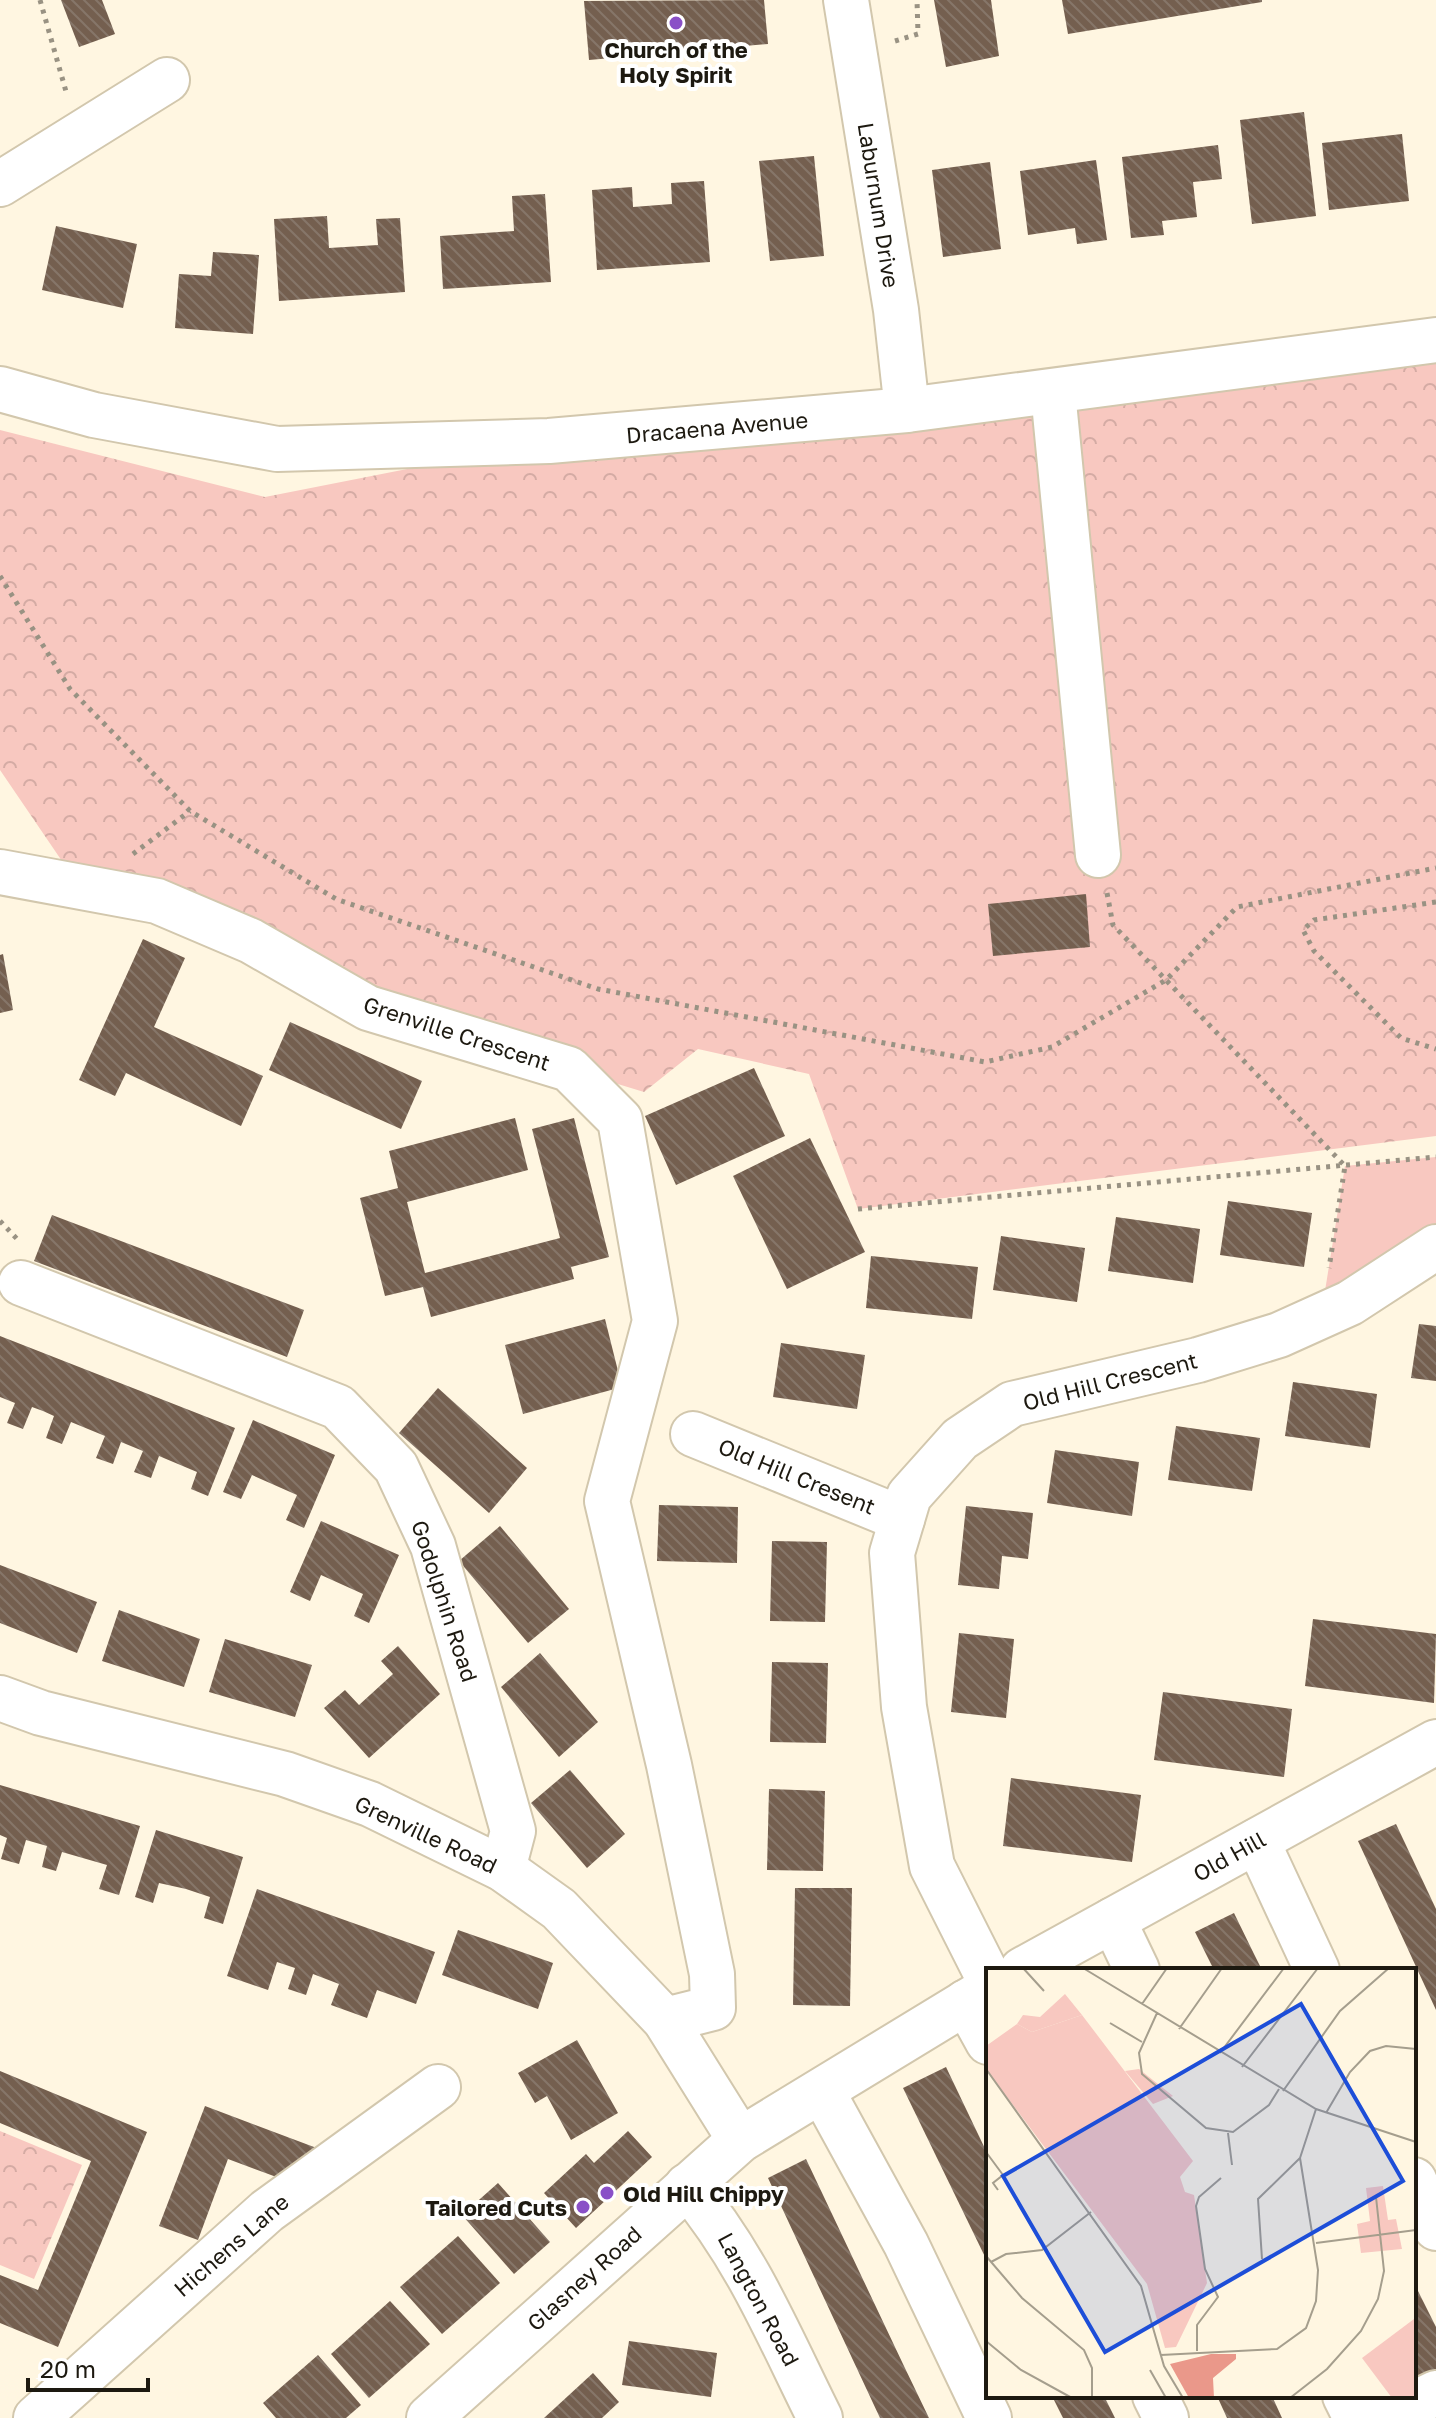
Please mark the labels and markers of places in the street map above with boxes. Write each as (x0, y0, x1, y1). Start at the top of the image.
marker: Church of the Holy Spirit (667, 14, 685, 32)
place label: Church of the Holy Spirit (604, 36, 748, 88)
place label: Old Hill Chippy (623, 2180, 784, 2207)
marker: Old Hill Chippy (598, 2184, 616, 2202)
place label: Tailored Cuts (425, 2194, 567, 2221)
marker: Tailored Cuts (574, 2198, 592, 2216)

